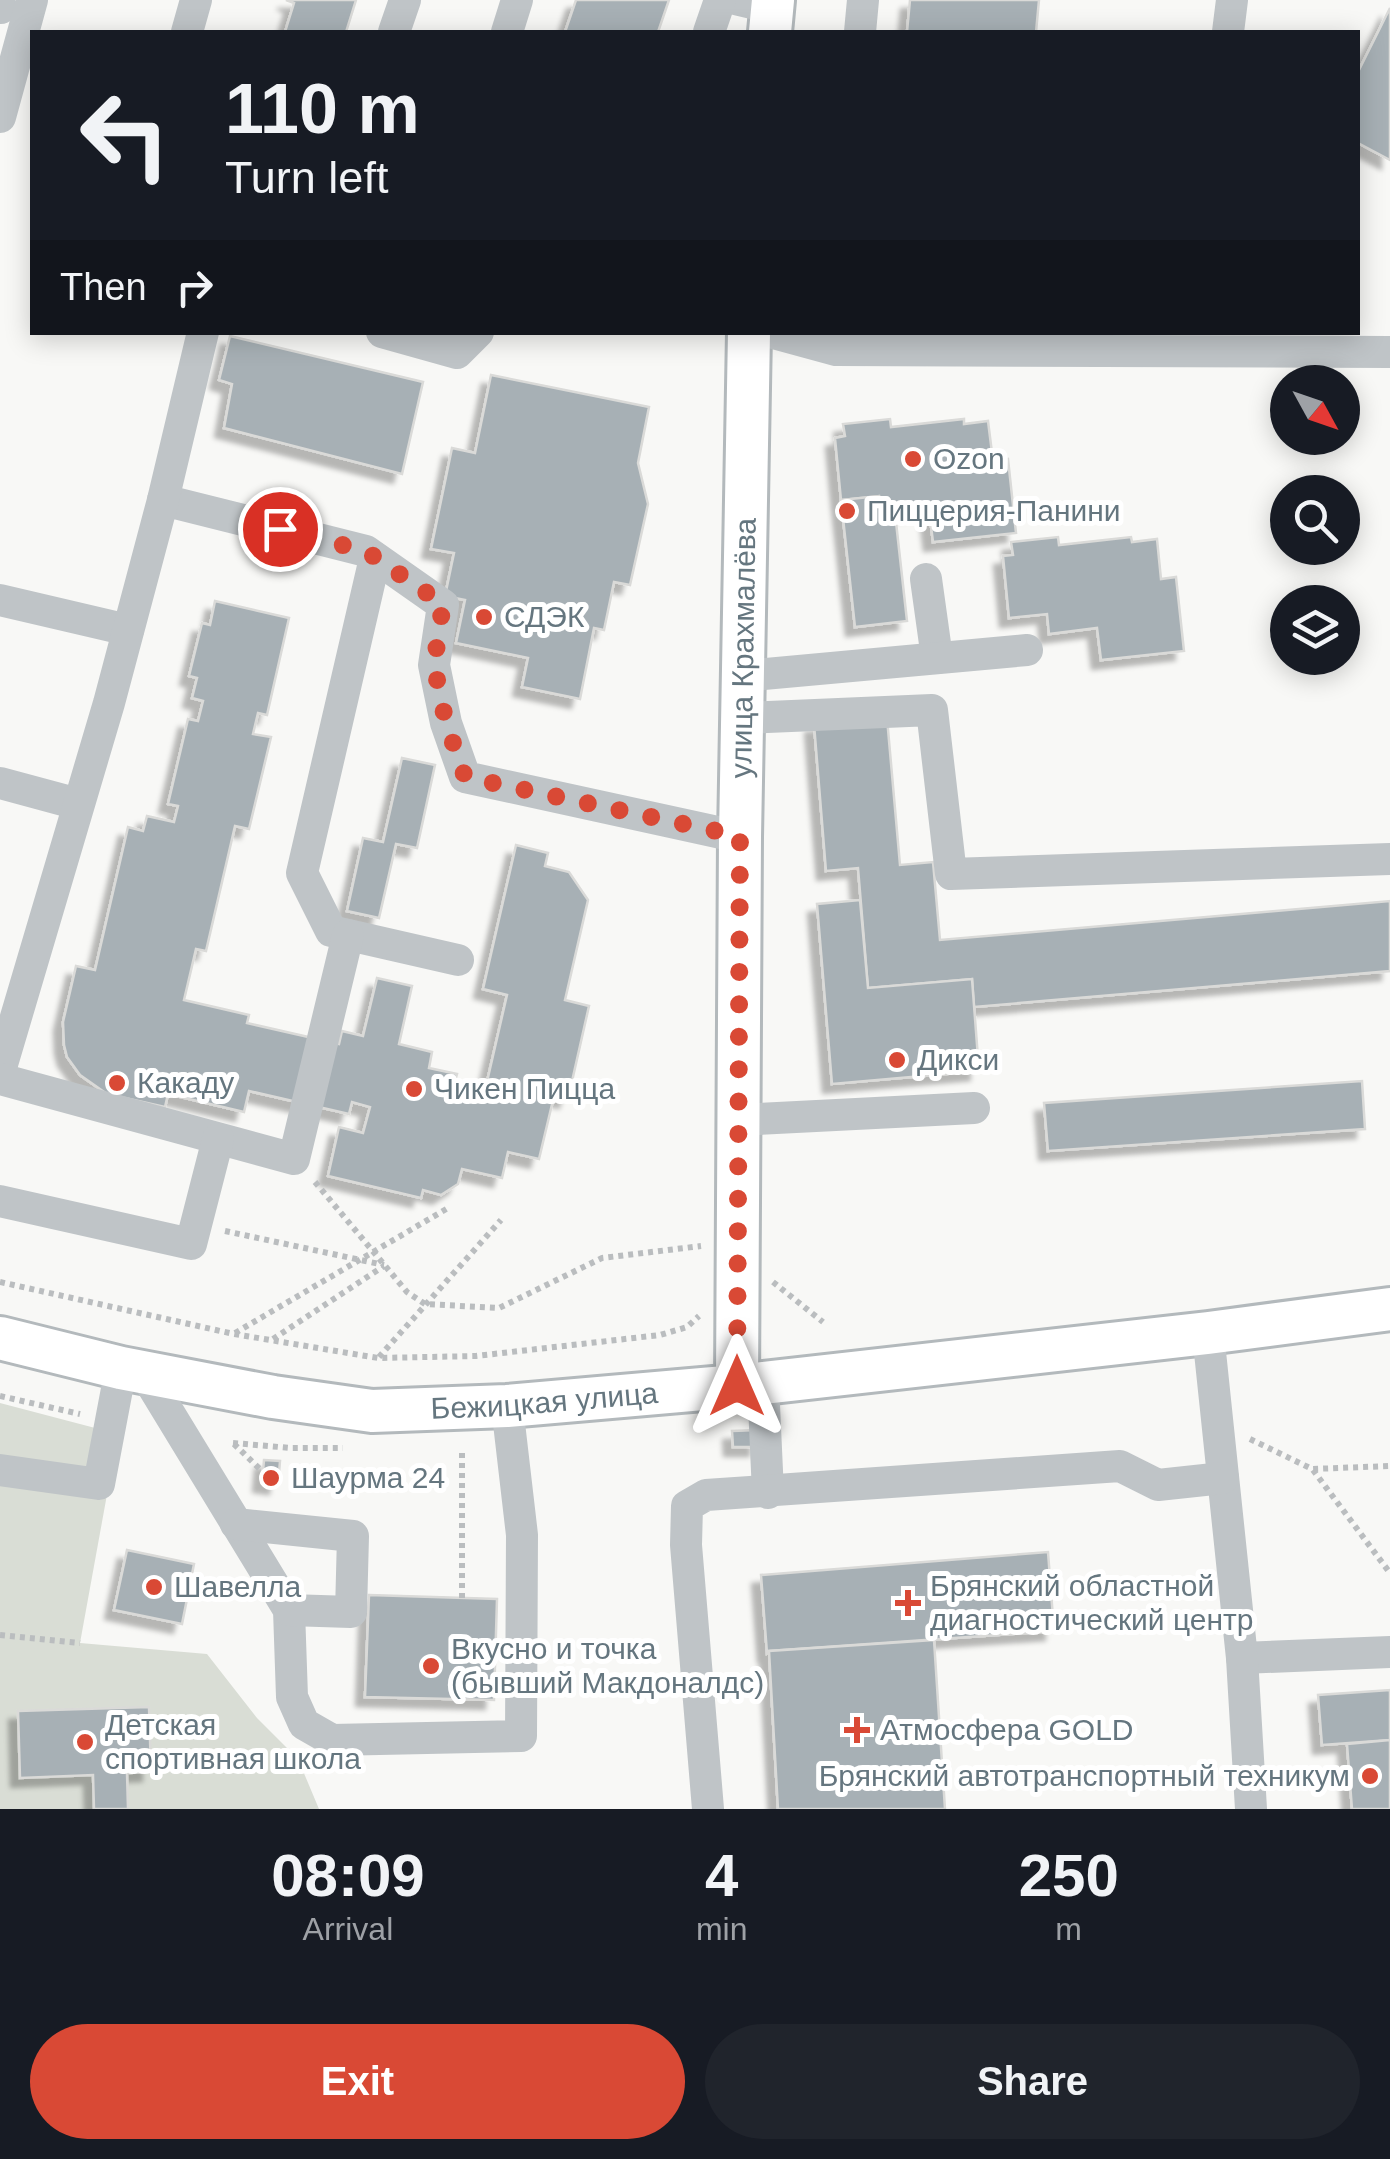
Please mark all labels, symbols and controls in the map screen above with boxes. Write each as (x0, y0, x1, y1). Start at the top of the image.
icon: left (60, 70, 190, 200)
text: 110 m (225, 70, 420, 148)
text: Turn left (225, 152, 388, 203)
icon: right (167, 260, 222, 315)
text: Then (60, 266, 147, 308)
north arrow (1270, 365, 1360, 455)
map controls (1270, 365, 1360, 675)
place label: Ozon (933, 442, 1005, 475)
marker: Ozon (902, 448, 924, 470)
button: search (1270, 475, 1360, 565)
pin (238, 487, 323, 572)
place label: Пиццерия-Панини (867, 494, 1121, 527)
marker: Пиццерия-Панини (836, 500, 858, 522)
icon: arrive (253, 502, 308, 557)
street label: улица Крахмалёва (724, 517, 762, 779)
button: layers (1270, 585, 1360, 675)
place label: СДЭК (504, 600, 585, 633)
marker: СДЭК (473, 606, 495, 628)
place label: Дикси (917, 1043, 999, 1076)
marker: Дикси (886, 1049, 908, 1071)
place label: Какаду (137, 1066, 234, 1099)
marker: Какаду (106, 1072, 128, 1094)
place label: Чикен Пицца (434, 1072, 615, 1105)
marker: Чикен Пицца (403, 1078, 425, 1100)
position arrow (685, 1334, 789, 1438)
street label: Бежицкая улица (430, 1376, 659, 1425)
place label: Шаурма 24 (291, 1461, 445, 1494)
marker: Шаурма 24 (260, 1467, 282, 1489)
place label: Брянский областной диагностический центр (930, 1569, 1253, 1636)
place label: Шавелла (174, 1570, 301, 1603)
marker: Шавелла (143, 1576, 165, 1598)
marker: Брянский областной диагностический центр (895, 1590, 921, 1616)
place label: Вкусно и точка (бывший Макдоналдс) (451, 1632, 764, 1699)
marker: Вкусно и точка (бывший Макдоналдс) (420, 1655, 442, 1677)
place label: Детская спортивная школа (105, 1708, 361, 1775)
place label: Атмосфера GOLD (880, 1713, 1134, 1746)
marker: Атмосфера GOLD (844, 1717, 870, 1743)
marker: Детская спортивная школа (74, 1731, 96, 1753)
place label: Брянский автотранспортный техникум (819, 1759, 1350, 1792)
marker: Брянский автотранспортный техникум (1359, 1765, 1381, 1787)
text: 08:09 (271, 1842, 425, 1909)
text: 4 (705, 1842, 738, 1909)
text: 250 (1019, 1842, 1119, 1909)
text: Arrival (303, 1911, 393, 1947)
text: min (696, 1911, 747, 1947)
text: m (1055, 1911, 1082, 1947)
button: Exit (30, 2024, 685, 2139)
button: Share (705, 2024, 1360, 2139)

